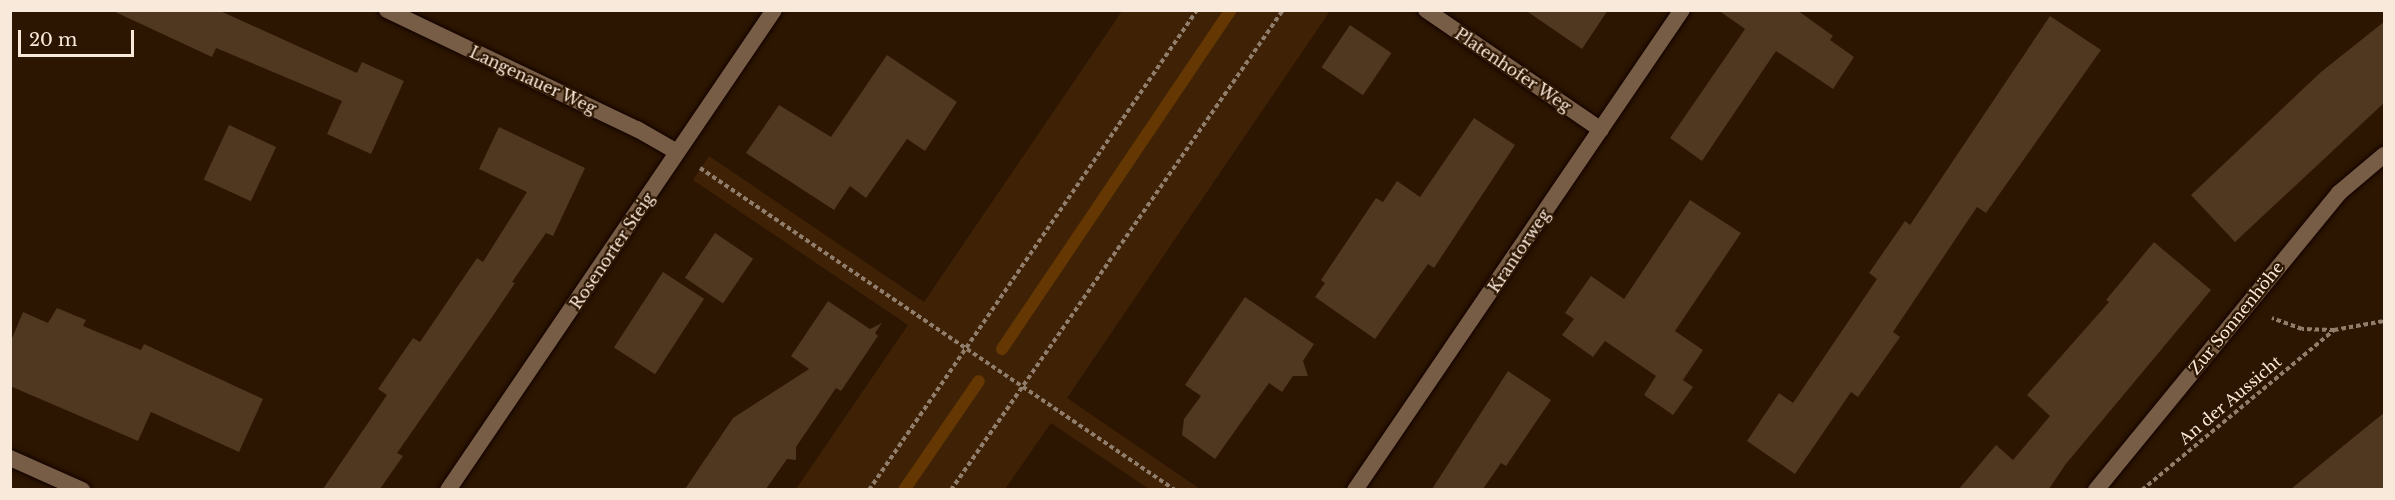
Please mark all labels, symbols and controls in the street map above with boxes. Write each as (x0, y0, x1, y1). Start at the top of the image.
scale bar (21, 18, 136, 56)
street label: Platenhofer Weg (1451, 24, 1575, 116)
text: 20 m (29, 29, 77, 51)
street label: Langenauer Weg (466, 42, 600, 118)
street label: Rosenorter Steig (566, 189, 658, 313)
street label: Krantorweg (1484, 206, 1554, 296)
street label: Zur Sonnenhöhe (2185, 258, 2287, 378)
street label: An der Aussicht (2175, 351, 2285, 449)

